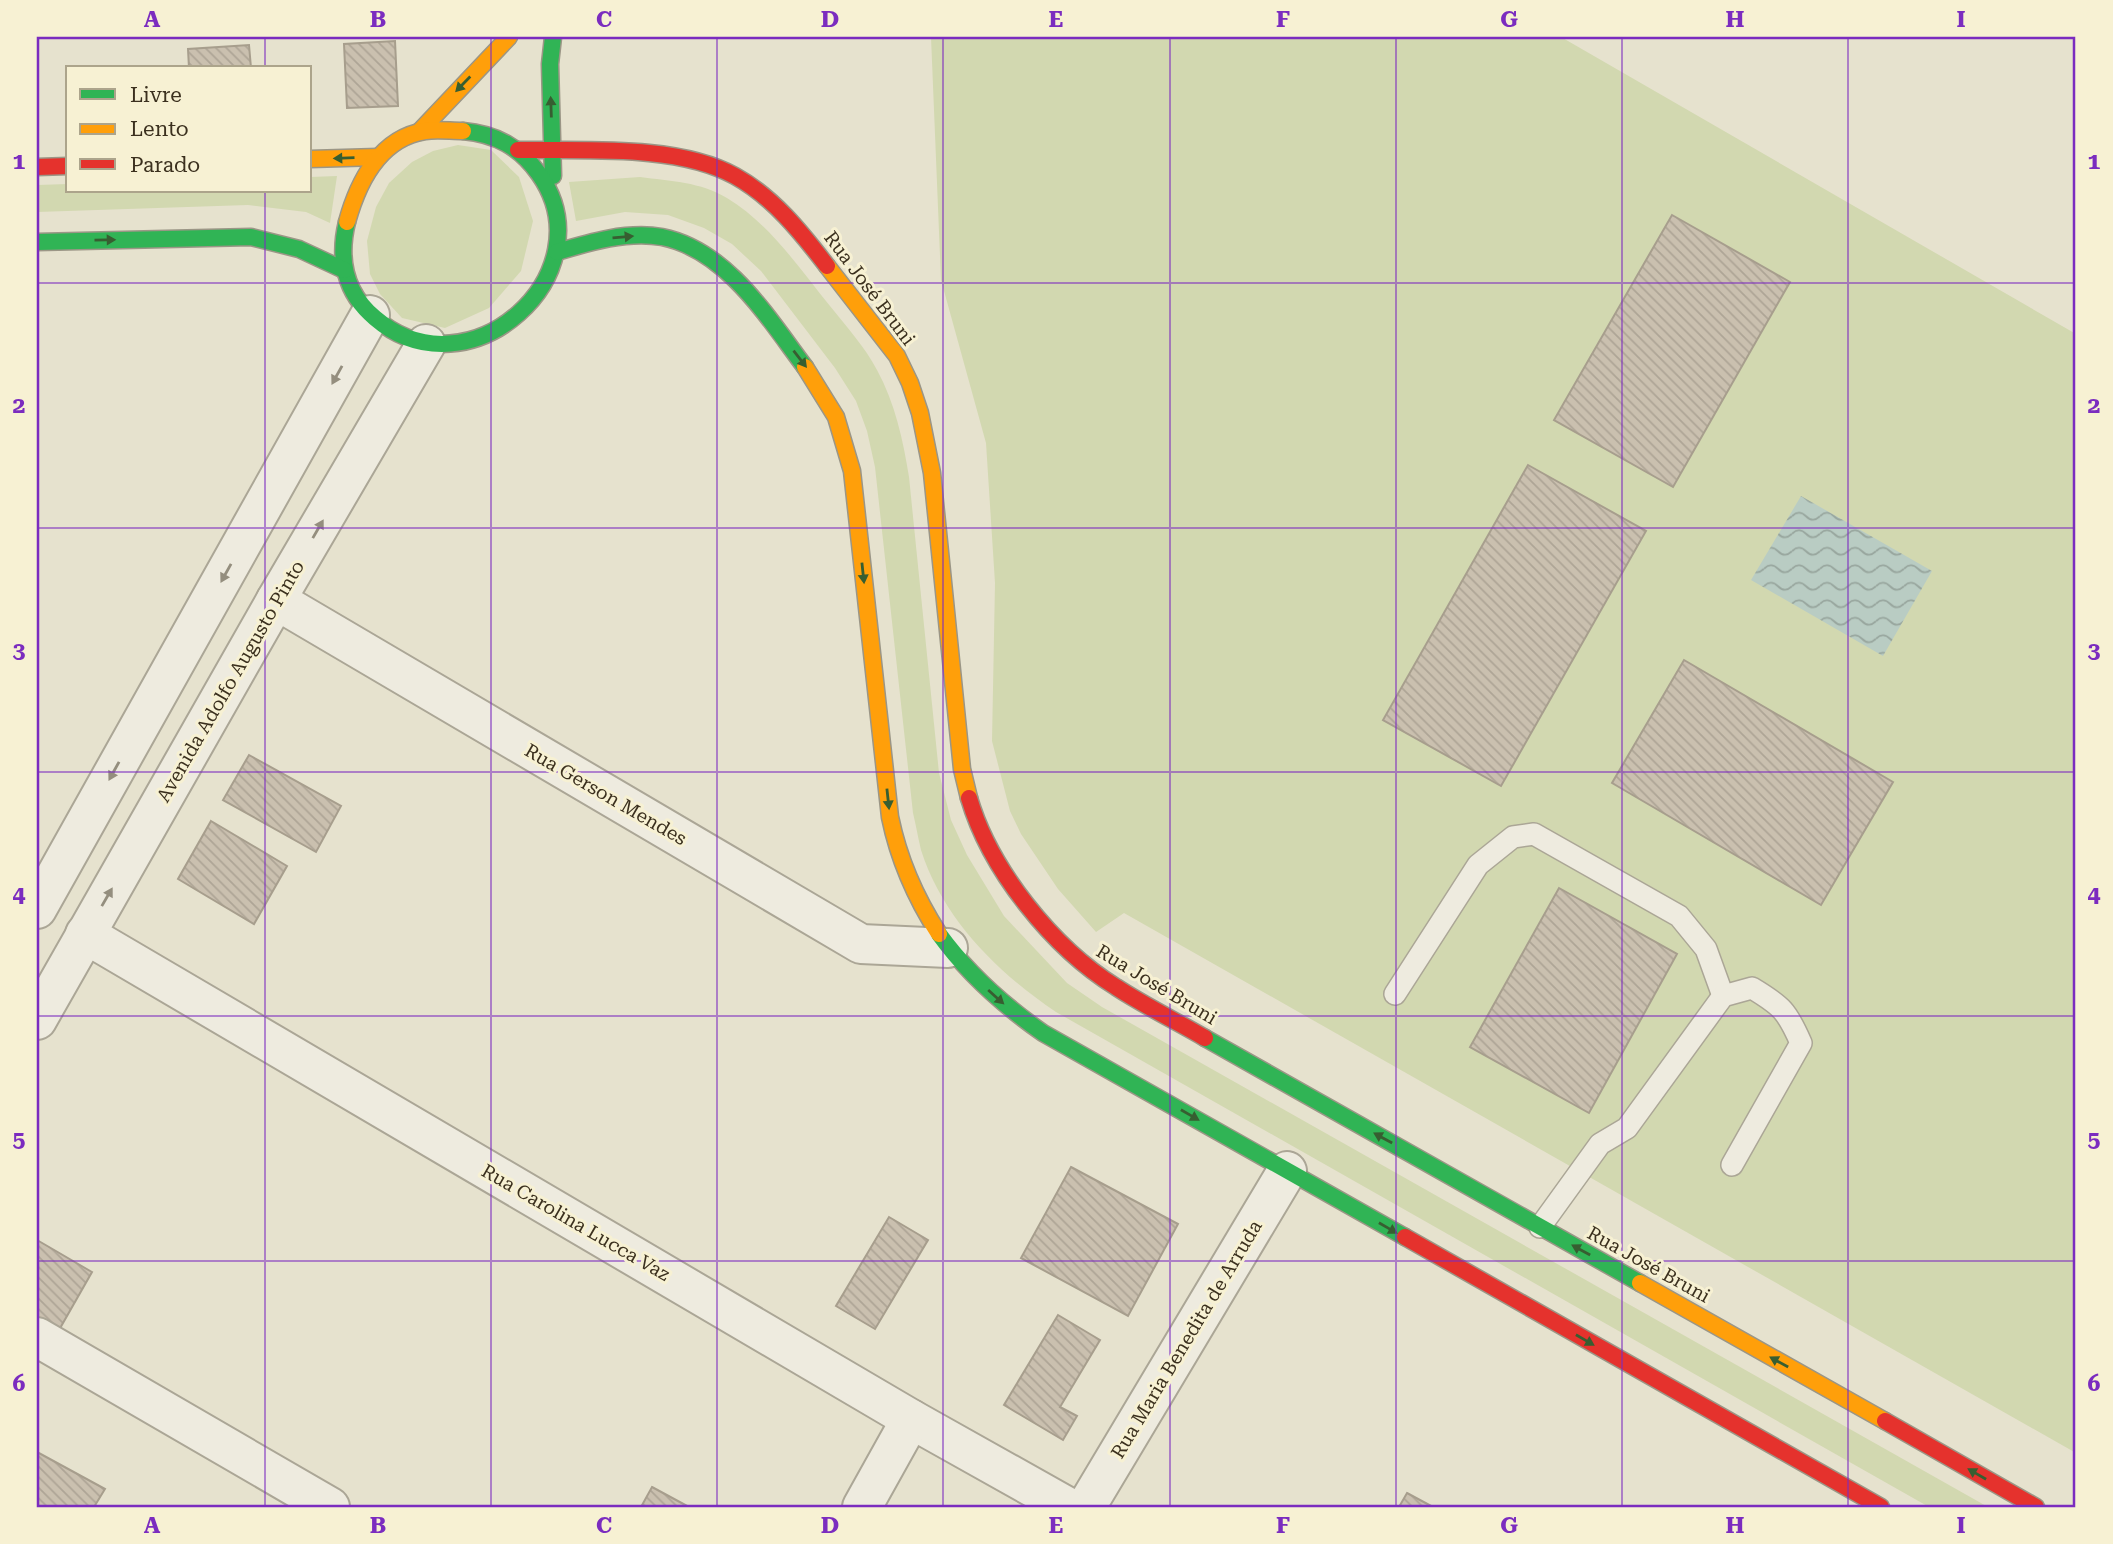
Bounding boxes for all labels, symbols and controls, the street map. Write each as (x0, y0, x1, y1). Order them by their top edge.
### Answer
text: A (144, 6, 161, 33)
text: B (370, 6, 386, 33)
text: C (596, 6, 612, 33)
text: D (821, 6, 839, 33)
text: E (1049, 6, 1063, 33)
text: F (1276, 6, 1290, 33)
text: G (1500, 6, 1518, 33)
text: H (1726, 6, 1745, 33)
text: I (1956, 6, 1966, 33)
legend (66, 66, 312, 192)
one-way arrow (456, 75, 472, 92)
text: Livre (130, 83, 182, 107)
one-way arrow (545, 95, 557, 117)
text: Lento (130, 117, 189, 141)
text: 1 (13, 148, 26, 175)
text: 1 (2088, 148, 2101, 175)
text: Parado (130, 153, 200, 177)
one-way arrow (332, 153, 354, 164)
street label: Rua José Bruni (819, 227, 920, 350)
one-way arrow (612, 231, 634, 242)
one-way arrow (94, 234, 116, 246)
one-way arrow (792, 350, 807, 368)
one-way arrow (331, 365, 343, 384)
text: 2 (13, 392, 25, 419)
text: 2 (2088, 392, 2100, 419)
one-way arrow (311, 520, 324, 539)
street label: Avenida Adolfo Augusto Pinto (152, 556, 309, 806)
one-way arrow (858, 562, 869, 584)
one-way arrow (220, 563, 232, 583)
text: 3 (13, 637, 26, 664)
text: 3 (2088, 637, 2101, 664)
street label: Rua Gerson Mendes (521, 739, 691, 850)
one-way arrow (108, 762, 120, 781)
one-way arrow (882, 788, 893, 810)
text: 4 (13, 881, 26, 908)
text: 4 (2088, 881, 2101, 908)
one-way arrow (101, 887, 113, 906)
street label: Rua José Bruni (1092, 939, 1221, 1030)
one-way arrow (987, 989, 1004, 1005)
one-way arrow (1180, 1109, 1199, 1121)
text: 5 (13, 1126, 26, 1153)
text: 5 (2088, 1126, 2101, 1153)
one-way arrow (1373, 1132, 1392, 1144)
street label: Rua Carolina Lucca Vaz (478, 1159, 674, 1286)
street label: Rua Maria Benedita de Arruda (1106, 1215, 1267, 1463)
one-way arrow (1378, 1221, 1397, 1234)
street label: Rua José Bruni (1583, 1221, 1714, 1308)
one-way arrow (1571, 1244, 1590, 1256)
one-way arrow (1576, 1334, 1595, 1346)
one-way arrow (1769, 1356, 1788, 1368)
text: 6 (13, 1370, 26, 1397)
text: 6 (2088, 1370, 2101, 1397)
one-way arrow (1967, 1468, 1987, 1480)
text: A (144, 1512, 161, 1539)
text: B (370, 1512, 386, 1539)
text: C (596, 1512, 612, 1539)
text: D (821, 1512, 839, 1539)
text: E (1049, 1512, 1063, 1539)
text: F (1276, 1512, 1290, 1539)
text: G (1500, 1512, 1518, 1539)
text: H (1726, 1512, 1745, 1539)
text: I (1956, 1512, 1966, 1539)

